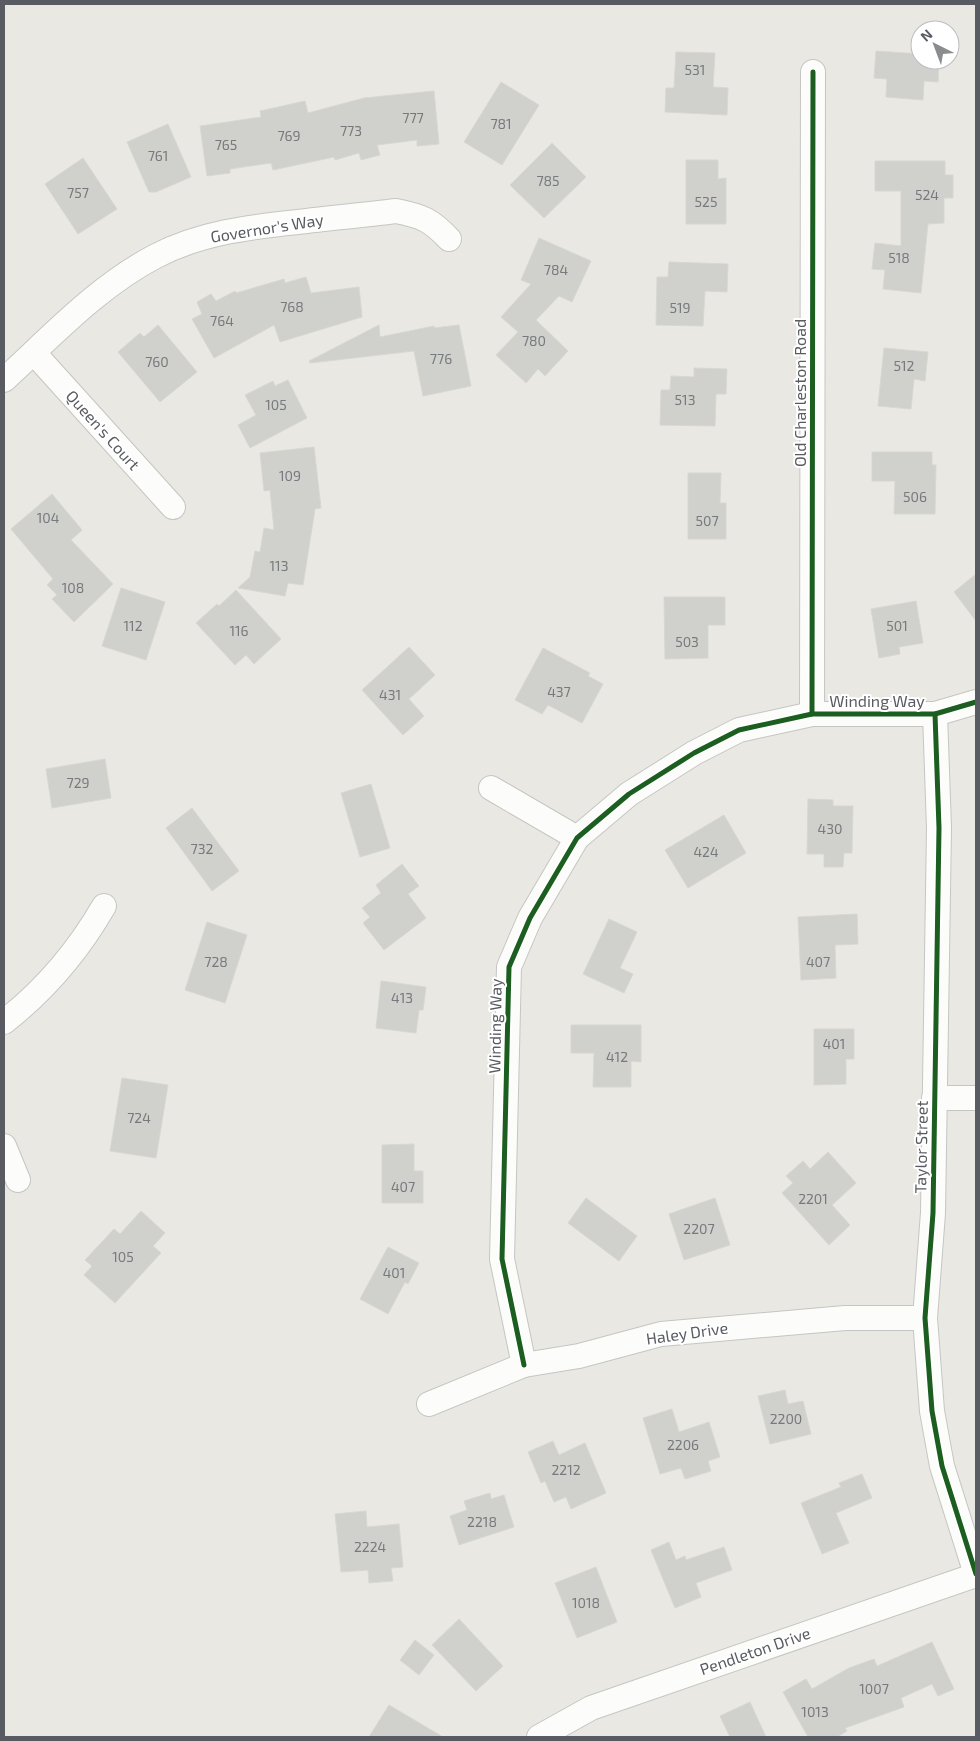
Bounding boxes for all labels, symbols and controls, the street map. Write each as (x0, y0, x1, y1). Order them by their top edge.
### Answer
north arrow (910, 20, 960, 70)
text: N (917, 25, 935, 45)
house number: 531 (685, 61, 705, 78)
house number: 777 (402, 109, 424, 126)
house number: 781 (490, 115, 512, 132)
house number: 773 (340, 122, 362, 139)
house number: 769 (277, 127, 301, 144)
house number: 765 (215, 136, 237, 153)
house number: 761 (148, 147, 168, 164)
house number: 785 (536, 172, 560, 189)
house number: 757 (67, 184, 89, 201)
house number: 524 (915, 186, 939, 203)
house number: 525 (695, 193, 717, 210)
street label: Governor's Way (209, 209, 325, 246)
house number: 518 (888, 249, 910, 266)
house number: 784 (544, 261, 568, 278)
house number: 768 (280, 298, 304, 315)
house number: 519 (669, 299, 691, 316)
house number: 764 (210, 312, 234, 329)
street label: Old Charleston Road (790, 319, 809, 467)
house number: 780 (522, 332, 546, 349)
house number: 776 (430, 350, 452, 367)
house number: 760 (145, 353, 169, 370)
house number: 512 (894, 357, 915, 374)
street label: Queen's Court (62, 386, 144, 474)
house number: 513 (675, 391, 695, 408)
house number: 105 (265, 396, 287, 413)
house number: 109 (279, 467, 301, 484)
house number: 506 (903, 488, 927, 505)
house number: 104 (37, 509, 59, 526)
house number: 507 (695, 512, 719, 529)
house number: 113 (270, 557, 288, 574)
house number: 108 (62, 579, 84, 596)
house number: 112 (123, 617, 143, 634)
house number: 501 (886, 617, 908, 634)
house number: 116 (229, 622, 249, 639)
house number: 503 (675, 633, 699, 650)
house number: 437 (547, 683, 571, 700)
house number: 431 (379, 686, 401, 703)
street label: Winding Way (829, 691, 925, 710)
house number: 729 (66, 774, 90, 791)
house number: 430 (818, 820, 842, 837)
house number: 732 (191, 840, 214, 857)
house number: 424 (693, 843, 719, 860)
house number: 728 (204, 953, 228, 970)
house number: 407 (806, 953, 830, 970)
street label: Winding Way (484, 978, 505, 1074)
house number: 413 (391, 989, 413, 1006)
house number: 401 (823, 1035, 845, 1052)
house number: 412 (606, 1048, 628, 1065)
street label: Taylor Street (910, 1100, 931, 1194)
house number: 724 (127, 1109, 151, 1126)
house number: 407 (391, 1178, 415, 1195)
house number: 2201 (798, 1190, 828, 1207)
house number: 2207 (683, 1220, 715, 1237)
house number: 105 (112, 1248, 134, 1265)
house number: 401 (383, 1264, 405, 1281)
street label: Haley Drive (645, 1317, 729, 1348)
house number: 2200 (770, 1410, 802, 1427)
house number: 2206 (667, 1436, 699, 1453)
house number: 2212 (551, 1461, 581, 1478)
house number: 2218 (467, 1513, 497, 1530)
house number: 2224 (354, 1538, 386, 1555)
house number: 1018 (572, 1594, 600, 1611)
street label: Pendleton Drive (697, 1623, 813, 1678)
house number: 1007 (859, 1680, 889, 1697)
house number: 1013 (801, 1703, 829, 1720)

